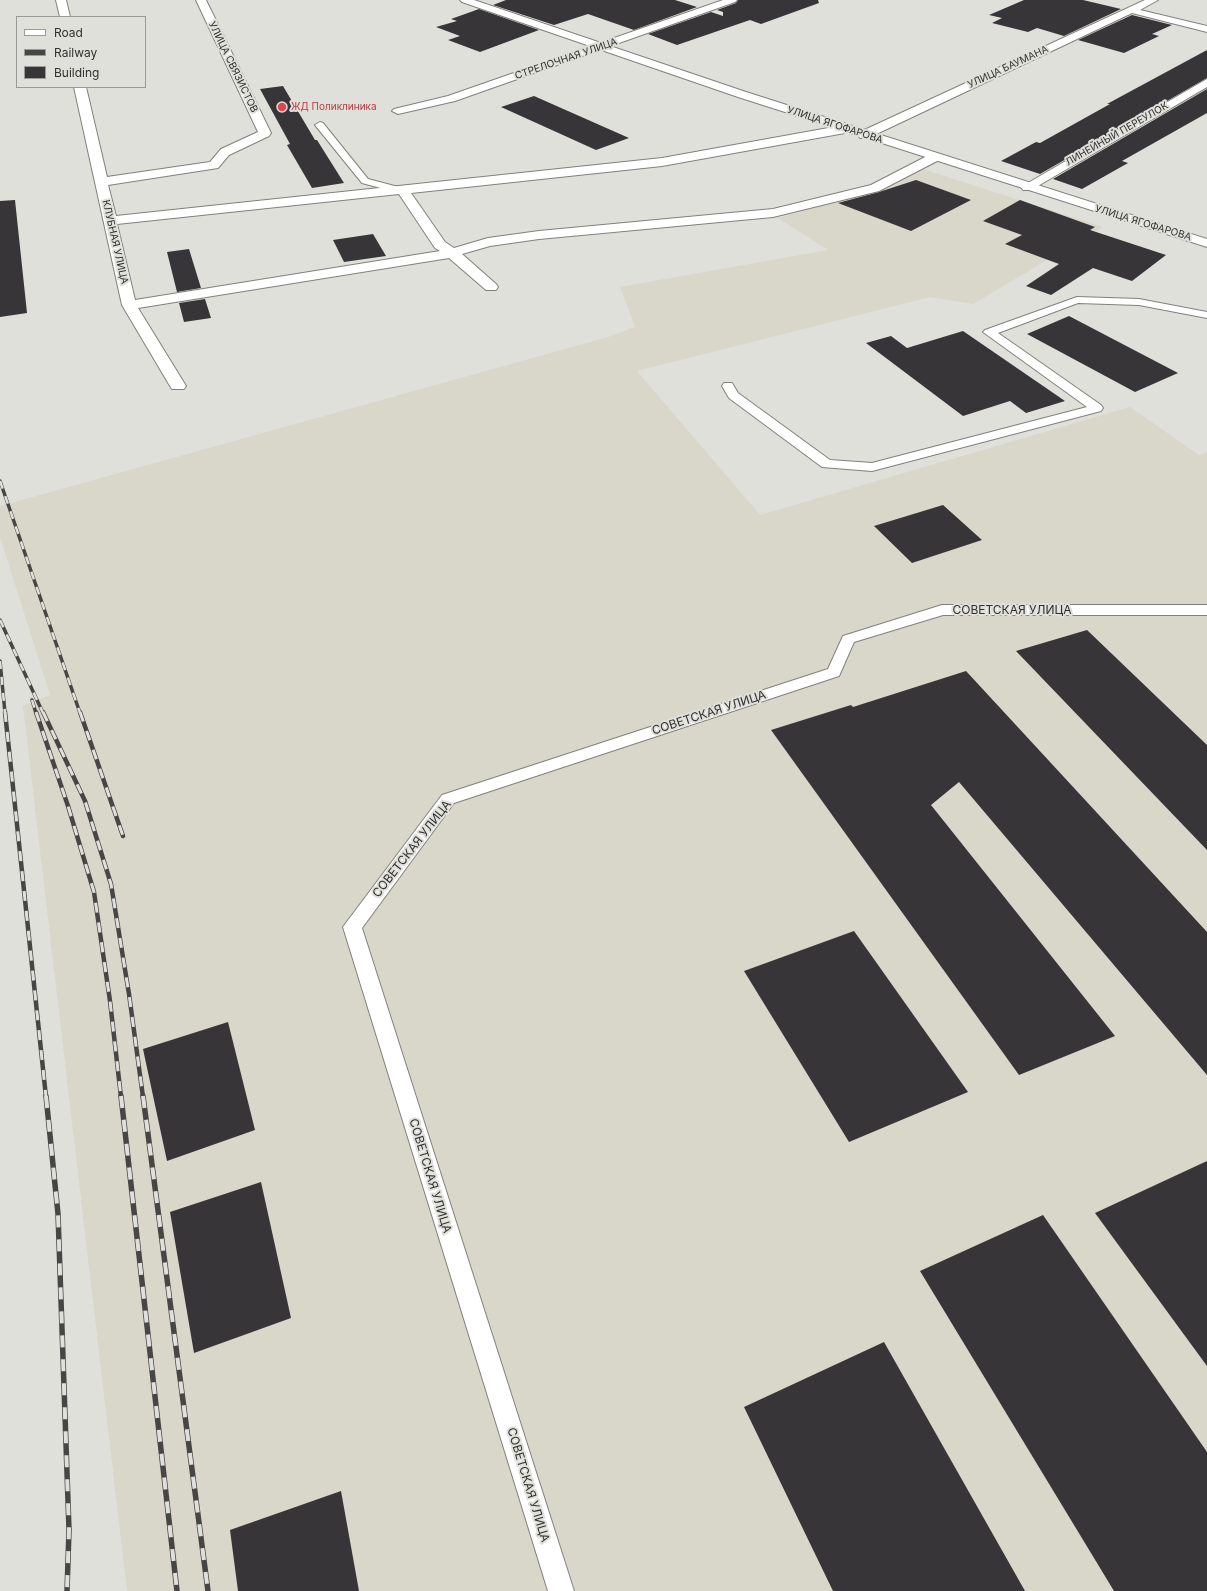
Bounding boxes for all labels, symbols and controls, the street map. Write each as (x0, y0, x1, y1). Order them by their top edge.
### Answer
legend (16, 16, 146, 88)
street label: УЛИЦА СВЯЗИСТОВ (206, 19, 260, 115)
text: Road (54, 25, 83, 40)
street label: СТРЕЛОЧНАЯ УЛИЦА (513, 36, 619, 82)
street label: УЛИЦА БАУМАНА (966, 43, 1050, 91)
text: Railway (54, 45, 97, 60)
text: Building (54, 65, 99, 80)
street label: ЛИНЕЙНЫЙ ПЕРЕУЛОК (1064, 100, 1170, 168)
marker: ЖД Поликлиника (276, 101, 288, 113)
place label: ЖД Поликлиника (291, 101, 377, 113)
street label: УЛИЦА ЯГОФАРОВА (786, 104, 884, 146)
street label: КЛУБНАЯ УЛИЦА (99, 199, 131, 285)
street label: УЛИЦА ЯГОФАРОВА (1093, 203, 1193, 243)
street label: СОВЕТСКАЯ УЛИЦА (952, 603, 1072, 617)
street label: СОВЕТСКАЯ УЛИЦА (650, 688, 768, 738)
street label: СОВЕТСКАЯ УЛИЦА (370, 798, 454, 900)
street label: СОВЕТСКАЯ УЛИЦА (406, 1117, 454, 1235)
street label: СОВЕТСКАЯ УЛИЦА (504, 1426, 552, 1544)

